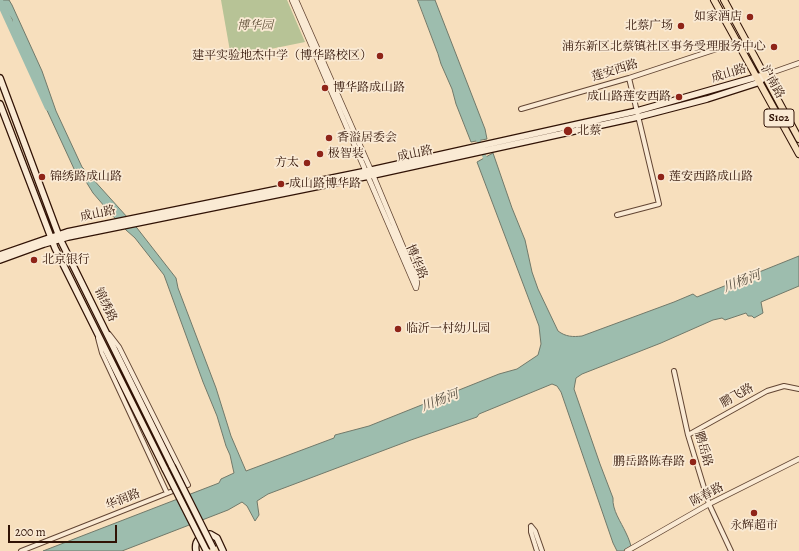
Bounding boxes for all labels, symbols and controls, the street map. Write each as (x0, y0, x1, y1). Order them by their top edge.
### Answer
place label: 如家酒店 (694, 10, 742, 24)
marker: 如家酒店 (745, 12, 755, 22)
park label: 博华园 (237, 19, 273, 33)
place label: 北蔡广场 (625, 19, 673, 33)
marker: 北蔡广场 (676, 21, 686, 31)
place label: 浦东新区北蔡镇社区事务受理服务中心 (562, 40, 766, 54)
marker: 浦东新区北蔡镇社区事务受理服务中心 (769, 42, 779, 52)
place label: 建平实验地杰中学（博华路校区） (192, 49, 372, 63)
marker: 建平实验地杰中学（博华路校区） (375, 51, 385, 61)
street label: 莲安西路 (590, 57, 640, 85)
street label: 成山路 (710, 62, 748, 86)
street label: 沪南路 (757, 63, 787, 101)
place label: 博华路成山路 (333, 81, 405, 95)
marker: 博华路成山路 (320, 83, 330, 93)
place label: 成山路莲安西路 (587, 90, 671, 104)
marker: 成山路莲安西路 (674, 92, 684, 102)
road number: S102 (764, 109, 794, 127)
place label: 北蔡 (577, 124, 601, 138)
marker: 北蔡 (562, 125, 574, 137)
place label: 香溢居委会 (337, 131, 397, 145)
marker: 香溢居委会 (324, 133, 334, 143)
street label: 成山路 (396, 143, 434, 165)
place label: 极智装 (328, 147, 364, 161)
marker: 极智装 (315, 149, 325, 159)
place label: 方太 (275, 156, 299, 170)
marker: 方太 (302, 158, 312, 168)
place label: 锦绣路成山路 (50, 170, 122, 184)
place label: 莲安西路成山路 (669, 170, 753, 184)
marker: 锦绣路成山路 (37, 172, 47, 182)
marker: 莲安西路成山路 (656, 172, 666, 182)
place label: 成山路博华路 (289, 177, 361, 191)
marker: 成山路博华路 (276, 179, 286, 189)
street label: 成山路 (79, 203, 117, 225)
street label: 博华路 (402, 243, 430, 281)
place label: 北京银行 (42, 253, 90, 267)
marker: 北京银行 (29, 255, 39, 265)
water label: 川杨河 (721, 268, 763, 296)
street label: 锦绣路 (91, 286, 119, 324)
place label: 临沂一村幼儿园 (406, 322, 490, 336)
marker: 临沂一村幼儿园 (393, 324, 403, 334)
street label: 鹏飞路 (718, 381, 756, 411)
water label: 川杨河 (419, 387, 461, 415)
street label: 鹏岳路 (691, 430, 715, 468)
place label: 鹏岳路陈春路 (613, 455, 685, 469)
marker: 鹏岳路陈春路 (688, 457, 698, 467)
street label: 陈春路 (688, 480, 726, 510)
street label: 华润路 (104, 487, 142, 513)
marker: 永辉超市 (749, 508, 759, 518)
scale bar (10, 517, 119, 543)
place label: 永辉超市 (730, 519, 778, 533)
text: 200 m (15, 524, 46, 540)

